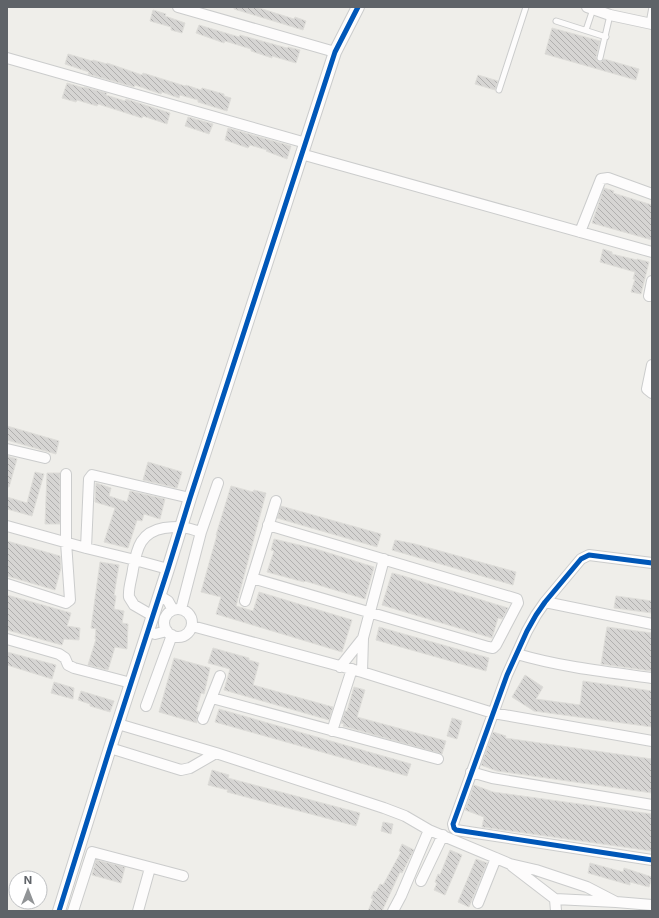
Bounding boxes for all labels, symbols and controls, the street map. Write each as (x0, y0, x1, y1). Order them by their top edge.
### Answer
north arrow (8, 870, 48, 910)
text: N (24, 873, 32, 887)

